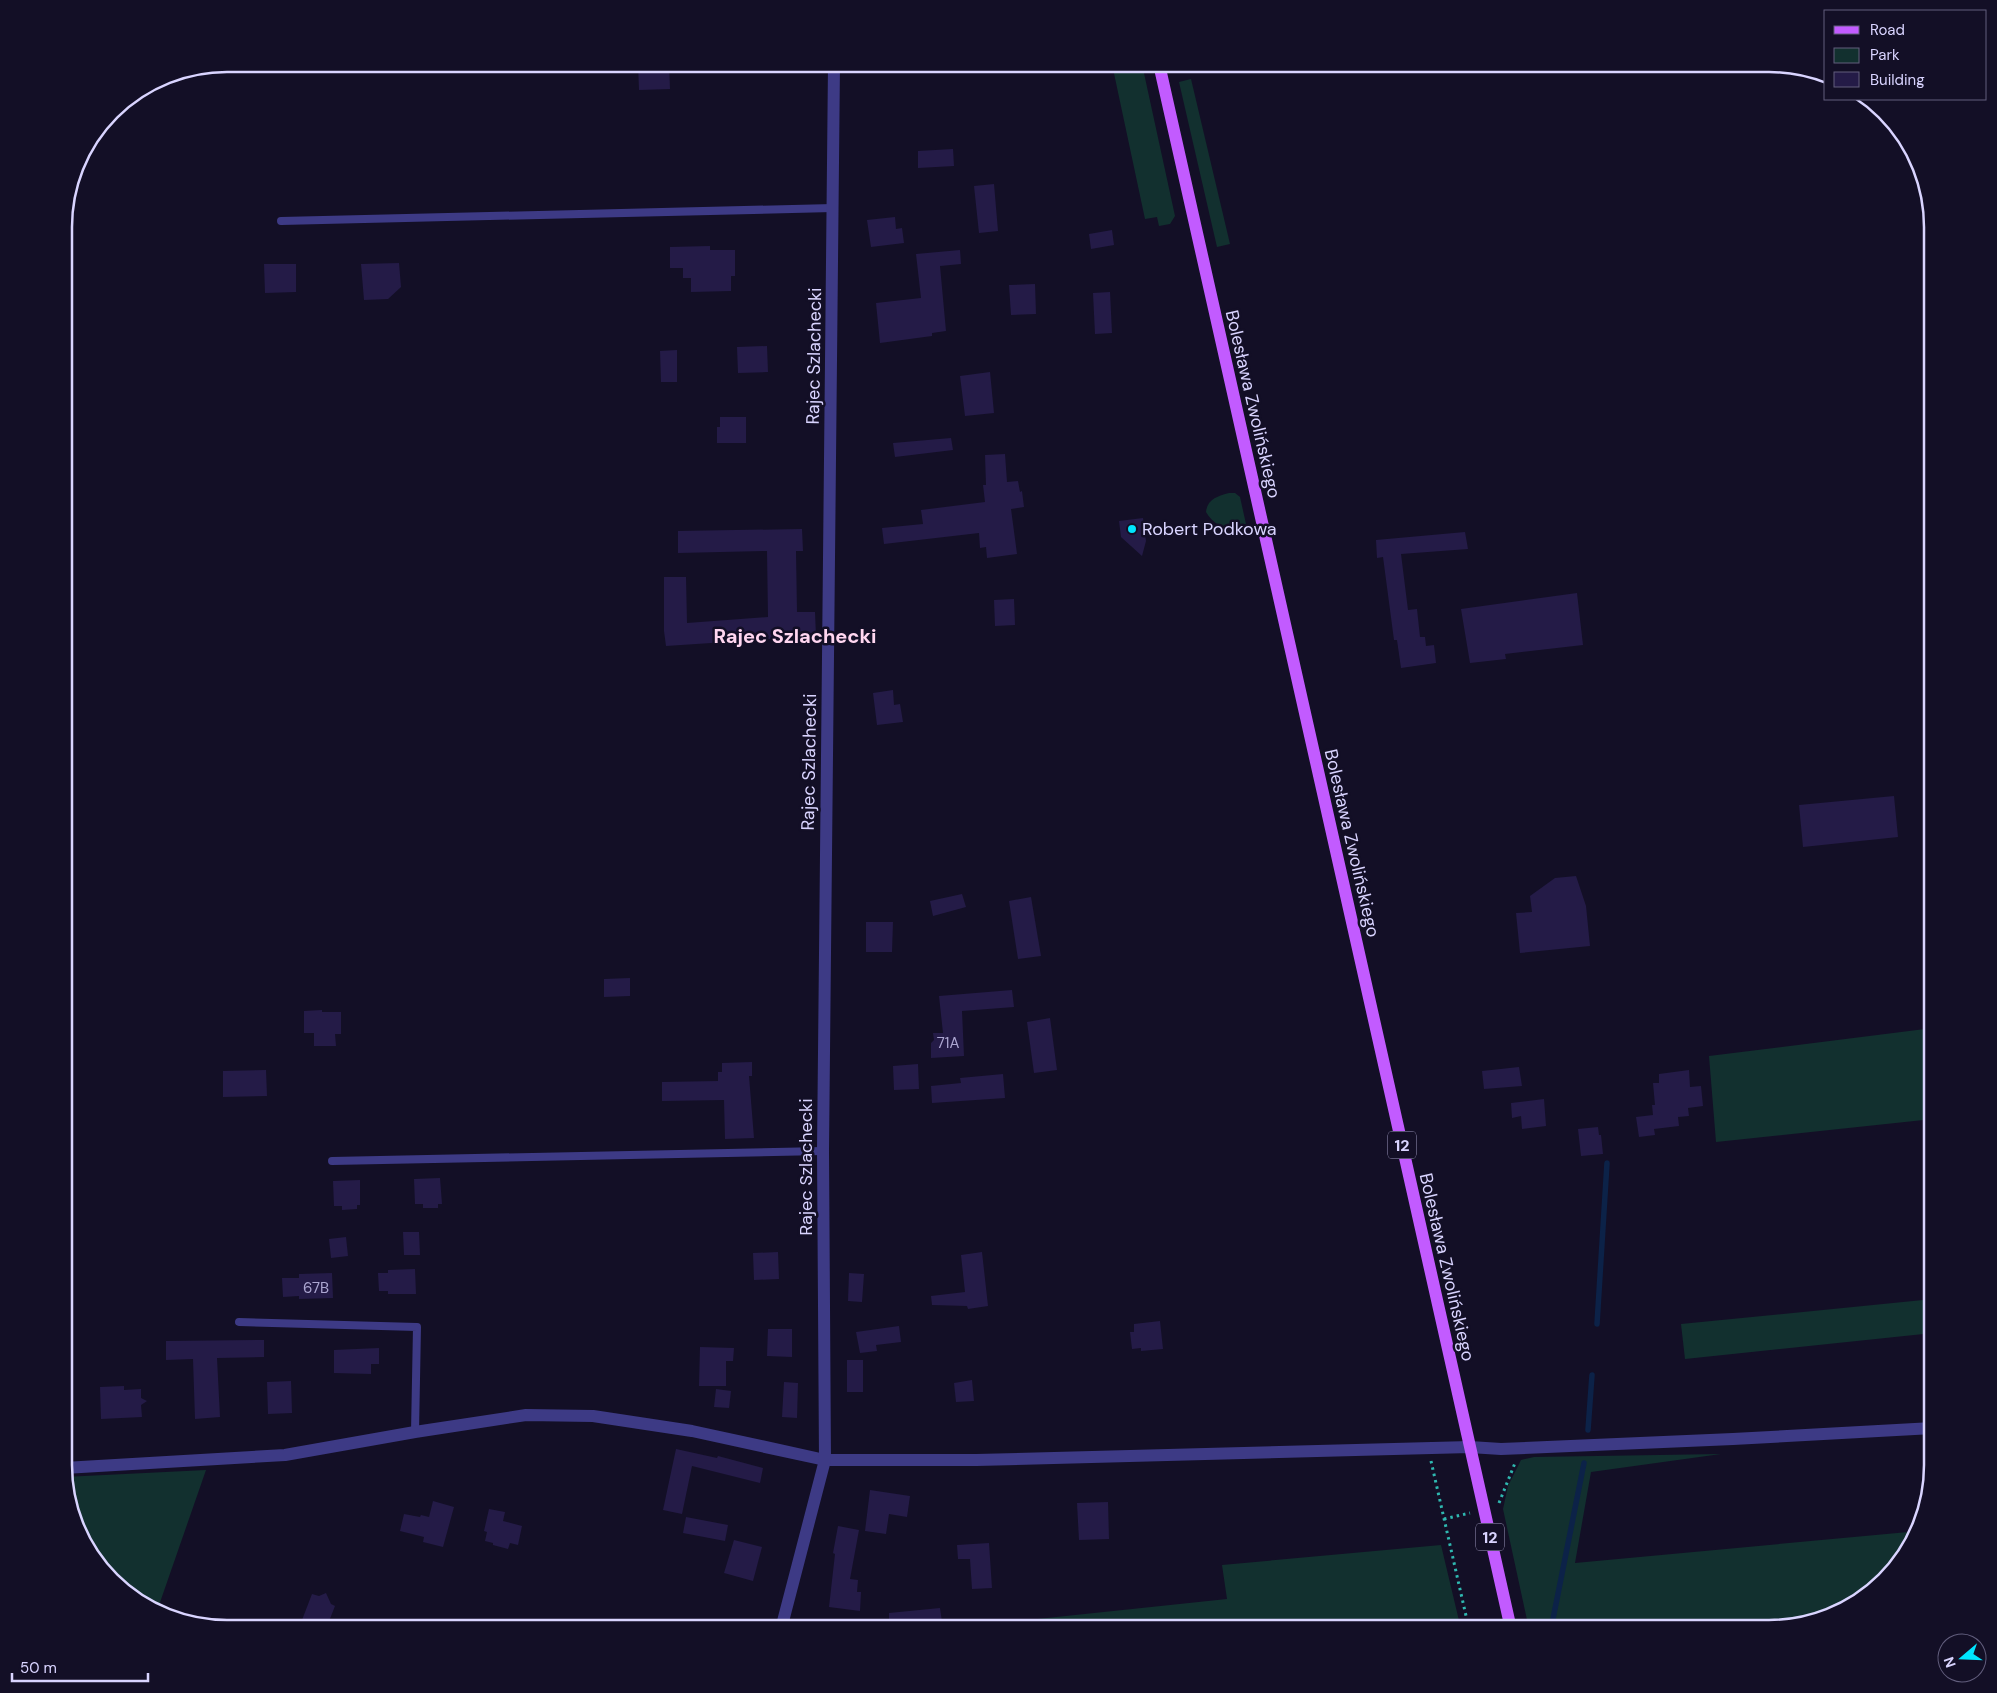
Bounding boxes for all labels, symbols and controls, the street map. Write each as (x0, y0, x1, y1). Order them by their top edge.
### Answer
legend (1824, 10, 1987, 100)
text: Road (1870, 20, 1905, 40)
text: Park (1870, 45, 1900, 65)
text: Building (1870, 70, 1925, 90)
street label: Rajec Szlachecki (801, 287, 827, 425)
street label: Bolesława Zwolińskiego (1220, 308, 1286, 500)
place label: Robert Podkowa (1142, 517, 1277, 541)
marker: Robert Podkowa (1126, 523, 1138, 535)
district label: Rajec Szlachecki (714, 623, 876, 649)
street label: Rajec Szlachecki (796, 693, 822, 831)
street label: Bolesława Zwolińskiego (1319, 747, 1385, 939)
house number: 71A (937, 1033, 959, 1053)
street label: Rajec Szlachecki (794, 1099, 818, 1235)
road number: 12 (1388, 1132, 1416, 1158)
street label: Bolesława Zwolińskiego (1414, 1171, 1480, 1363)
house number: 67B (303, 1278, 329, 1298)
road number: 12 (1476, 1524, 1504, 1550)
north arrow (1937, 1633, 1987, 1683)
scale bar (12, 1650, 149, 1682)
text: N (1940, 1654, 1960, 1670)
text: 50 m (20, 1658, 57, 1678)

